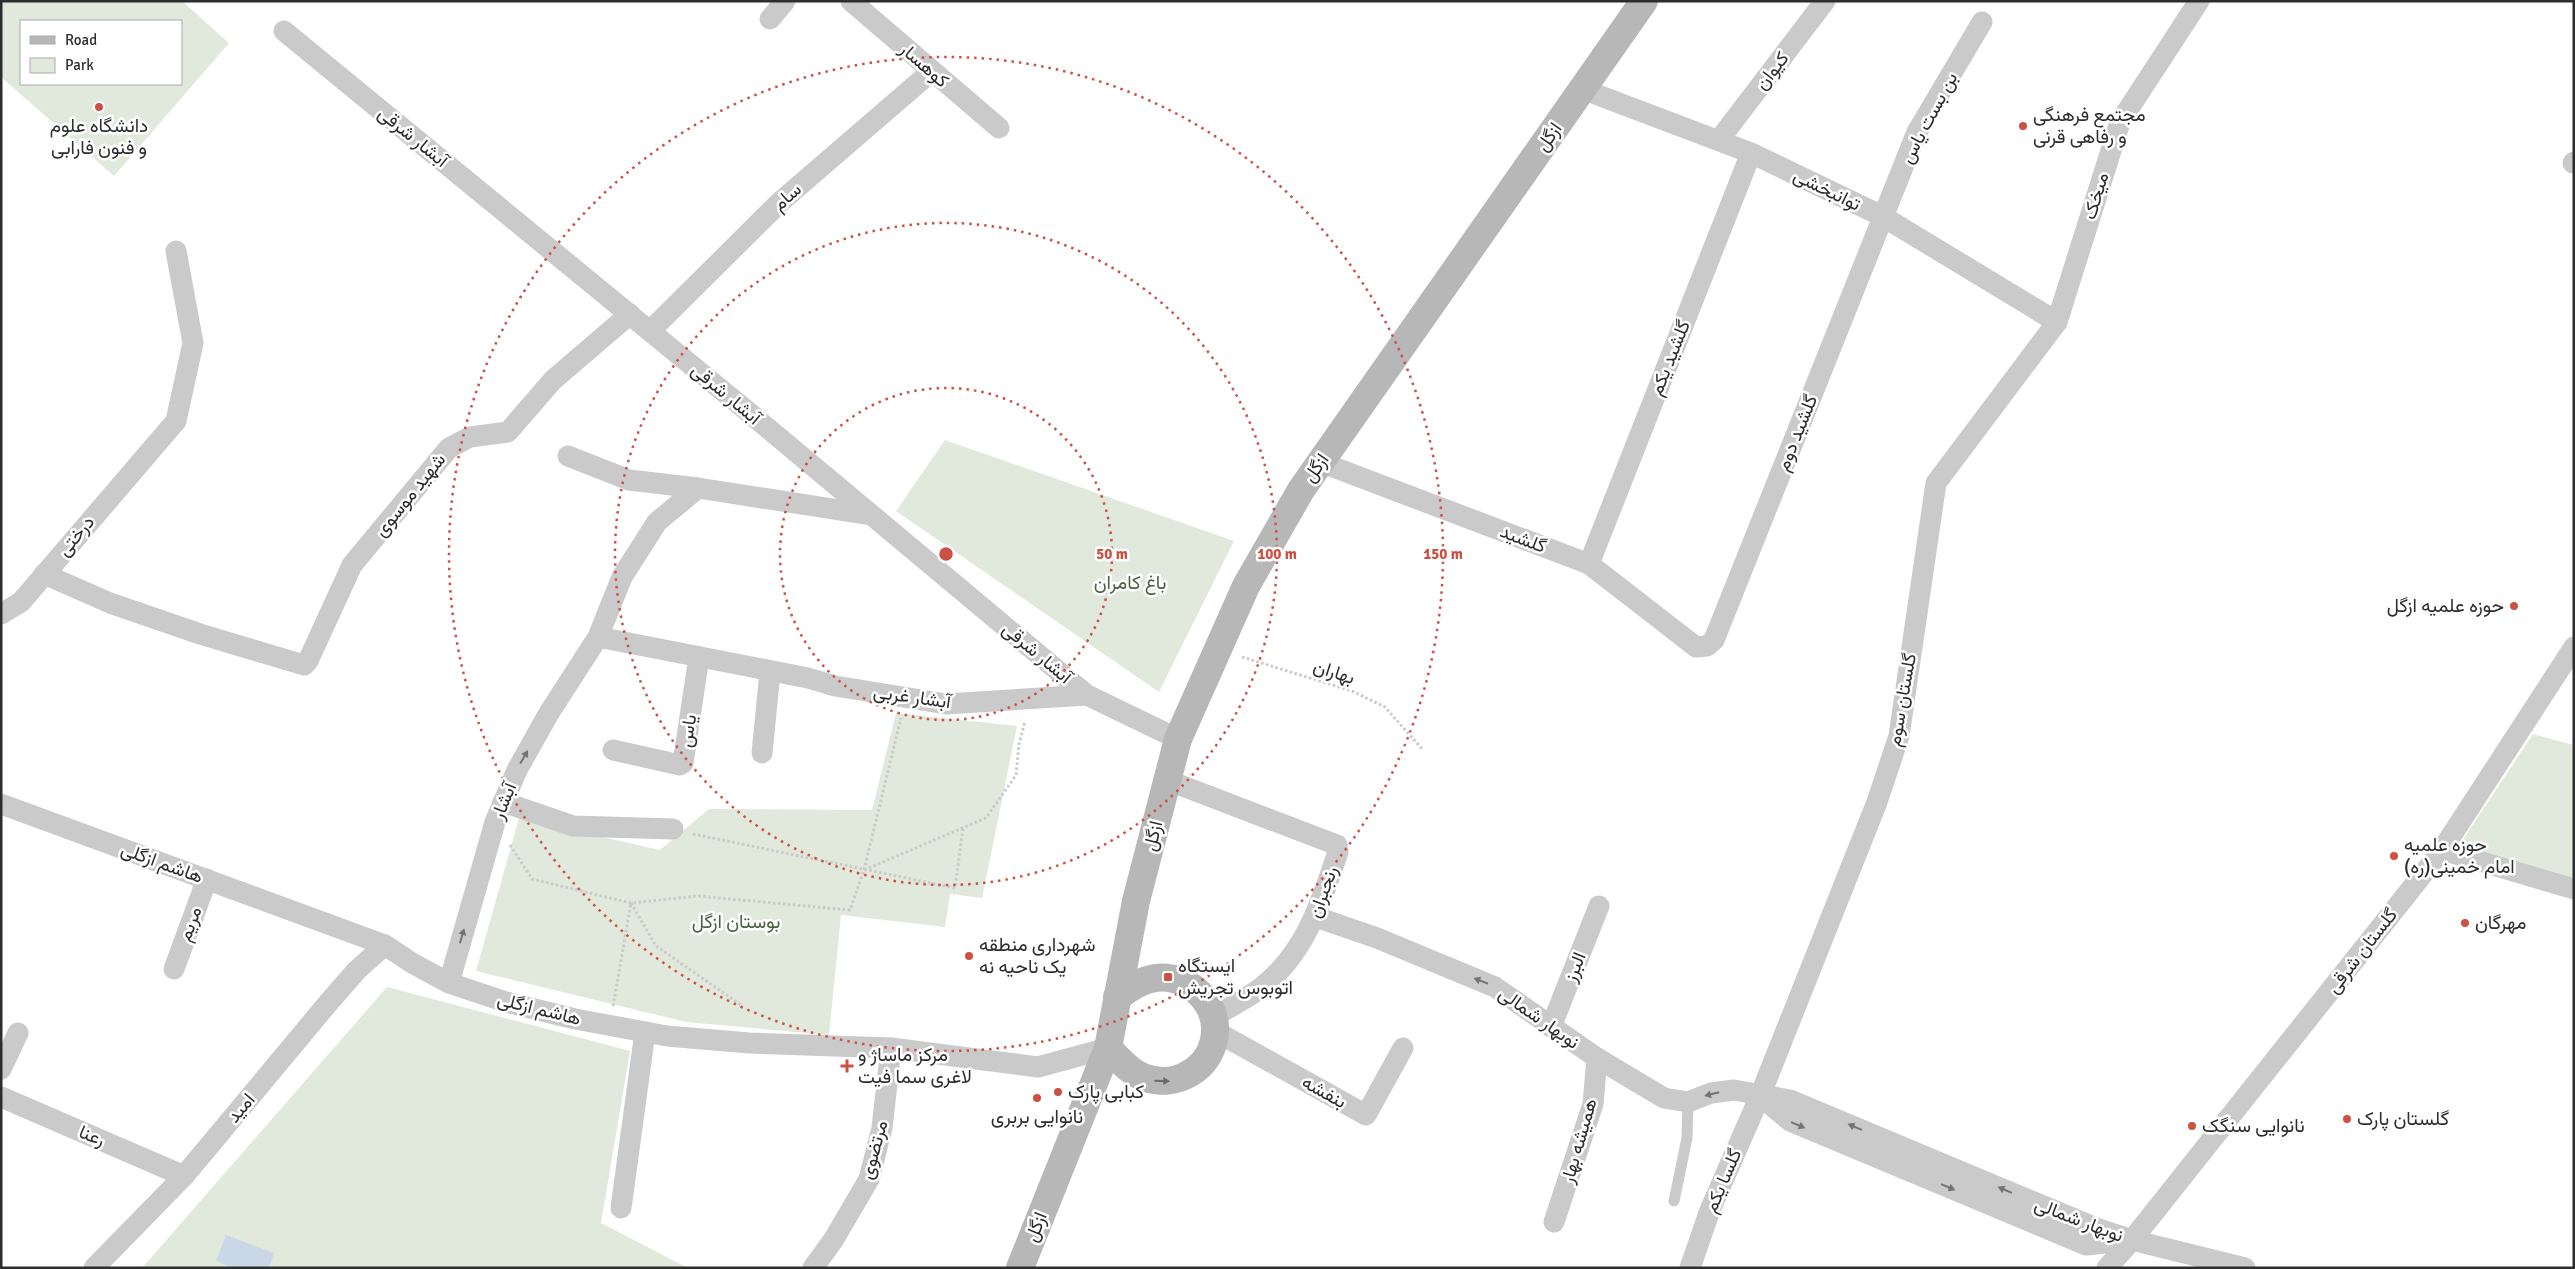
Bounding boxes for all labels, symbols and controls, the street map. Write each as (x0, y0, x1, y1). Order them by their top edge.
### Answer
legend (20, 20, 182, 85)
text: Road (65, 31, 97, 49)
street label: کوهسار (894, 36, 954, 93)
street label: کیوان (1750, 47, 1794, 95)
text: Park (65, 56, 94, 74)
street label: بن بست یاس (1895, 68, 1963, 168)
marker: دانشگاه علوم و فنون فارابی (93, 101, 105, 113)
street label: آبشار شرقی (373, 101, 454, 174)
place label: مجتمع فرهنگی و رفاهی قرنی (2033, 103, 2146, 149)
place label: دانشگاه علوم و فنون فارابی (50, 114, 148, 160)
street label: ازگل (1530, 118, 1568, 156)
marker: مجتمع فرهنگی و رفاهی قرنی (2017, 120, 2029, 132)
street label: توانبخشی (1789, 163, 1865, 217)
street label: میخک (2078, 170, 2114, 222)
street label: سام (767, 178, 807, 216)
street label: گلشيد يكم (1644, 317, 1696, 399)
street label: آبشار شرقی (686, 358, 767, 431)
street label: گلشيد دوم (1771, 391, 1823, 475)
street label: شهید موسوی (369, 448, 451, 542)
street label: ازگل (1297, 449, 1335, 487)
street label: درختی (52, 511, 100, 561)
street label: گلشید (1497, 519, 1549, 559)
centre of rings (937, 545, 955, 563)
text: 50 m (1096, 545, 1128, 563)
text: 100 m (1257, 545, 1297, 563)
text: 150 m (1423, 545, 1463, 563)
park label: باغ کامران (1094, 571, 1166, 595)
place label: حوزه علمیه ازگل (2387, 594, 2504, 618)
marker: حوزه علمیه ازگل (2508, 600, 2520, 612)
street label: آبشار شرقی (997, 617, 1078, 690)
street label: گلستان سوم (1882, 651, 1922, 749)
street label: بهاران (1310, 654, 1358, 690)
street label: آبشار غربی (872, 680, 954, 715)
street label: یاس (674, 713, 702, 749)
one-way arrow (519, 751, 528, 764)
street label: آبشار (485, 778, 523, 824)
street label: ازگل (1138, 818, 1168, 854)
place label: حوزه علمیه امام خمینی(ره) (2404, 833, 2515, 879)
street label: هاشم ازگلی (118, 837, 206, 889)
marker: حوزه علمیه امام خمینی(ره) (2388, 850, 2400, 862)
street label: رنجبران (1303, 863, 1343, 921)
street label: مریم (173, 903, 207, 945)
street label: گلستان شرقی (2321, 903, 2403, 999)
park label: بوستان ازگل (692, 910, 780, 934)
place label: مهرگان (2475, 911, 2526, 935)
marker: مهرگان (2459, 917, 2471, 929)
one-way arrow (459, 928, 467, 943)
place label: شهرداری منطقه یک ناحیه نه (979, 933, 1096, 979)
street label: البرز (1558, 949, 1592, 986)
marker: شهرداری منطقه یک ناحیه نه (963, 950, 975, 962)
place label: ایستگاه اتوبوس تجریش (1178, 954, 1293, 1000)
marker: ایستگاه اتوبوس تجریش (1162, 971, 1174, 983)
one-way arrow (1474, 977, 1488, 985)
street label: نوبهار شمالی (1494, 981, 1584, 1055)
street label: هاشم ازگلی (495, 987, 583, 1031)
place label: مرکز ماساژ و لاغری سما فیت (858, 1043, 972, 1089)
marker: مرکز ماساژ و لاغری سما فیت (840, 1059, 854, 1073)
street label: بنفشه (1297, 1070, 1351, 1114)
one-way arrow (1155, 1077, 1171, 1085)
place label: کبابی پارک (1068, 1080, 1144, 1105)
marker: کبابی پارک (1052, 1086, 1064, 1098)
street label: امید (222, 1088, 260, 1128)
one-way arrow (1704, 1090, 1719, 1098)
marker: نانوایی بربری (1031, 1092, 1043, 1104)
street label: همیشه بهار (1555, 1096, 1603, 1187)
place label: نانوایی بربری (991, 1105, 1083, 1129)
place label: گلستان پارک (2357, 1107, 2449, 1132)
marker: گلستان پارک (2341, 1113, 2353, 1125)
place label: نانوایی سنگک (2202, 1114, 2305, 1138)
street label: مرتضوی (855, 1118, 893, 1182)
street label: رعنا (75, 1120, 109, 1152)
marker: نانوایی سنگک (2186, 1120, 2198, 1132)
one-way arrow (1791, 1121, 1805, 1129)
one-way arrow (1848, 1123, 1862, 1131)
street label: گلسا يكم (1699, 1145, 1747, 1217)
one-way arrow (1941, 1183, 1956, 1191)
one-way arrow (1997, 1186, 2012, 1194)
street label: نوبهار شمالی (2031, 1192, 2127, 1248)
street label: ازگل (1019, 1208, 1053, 1246)

